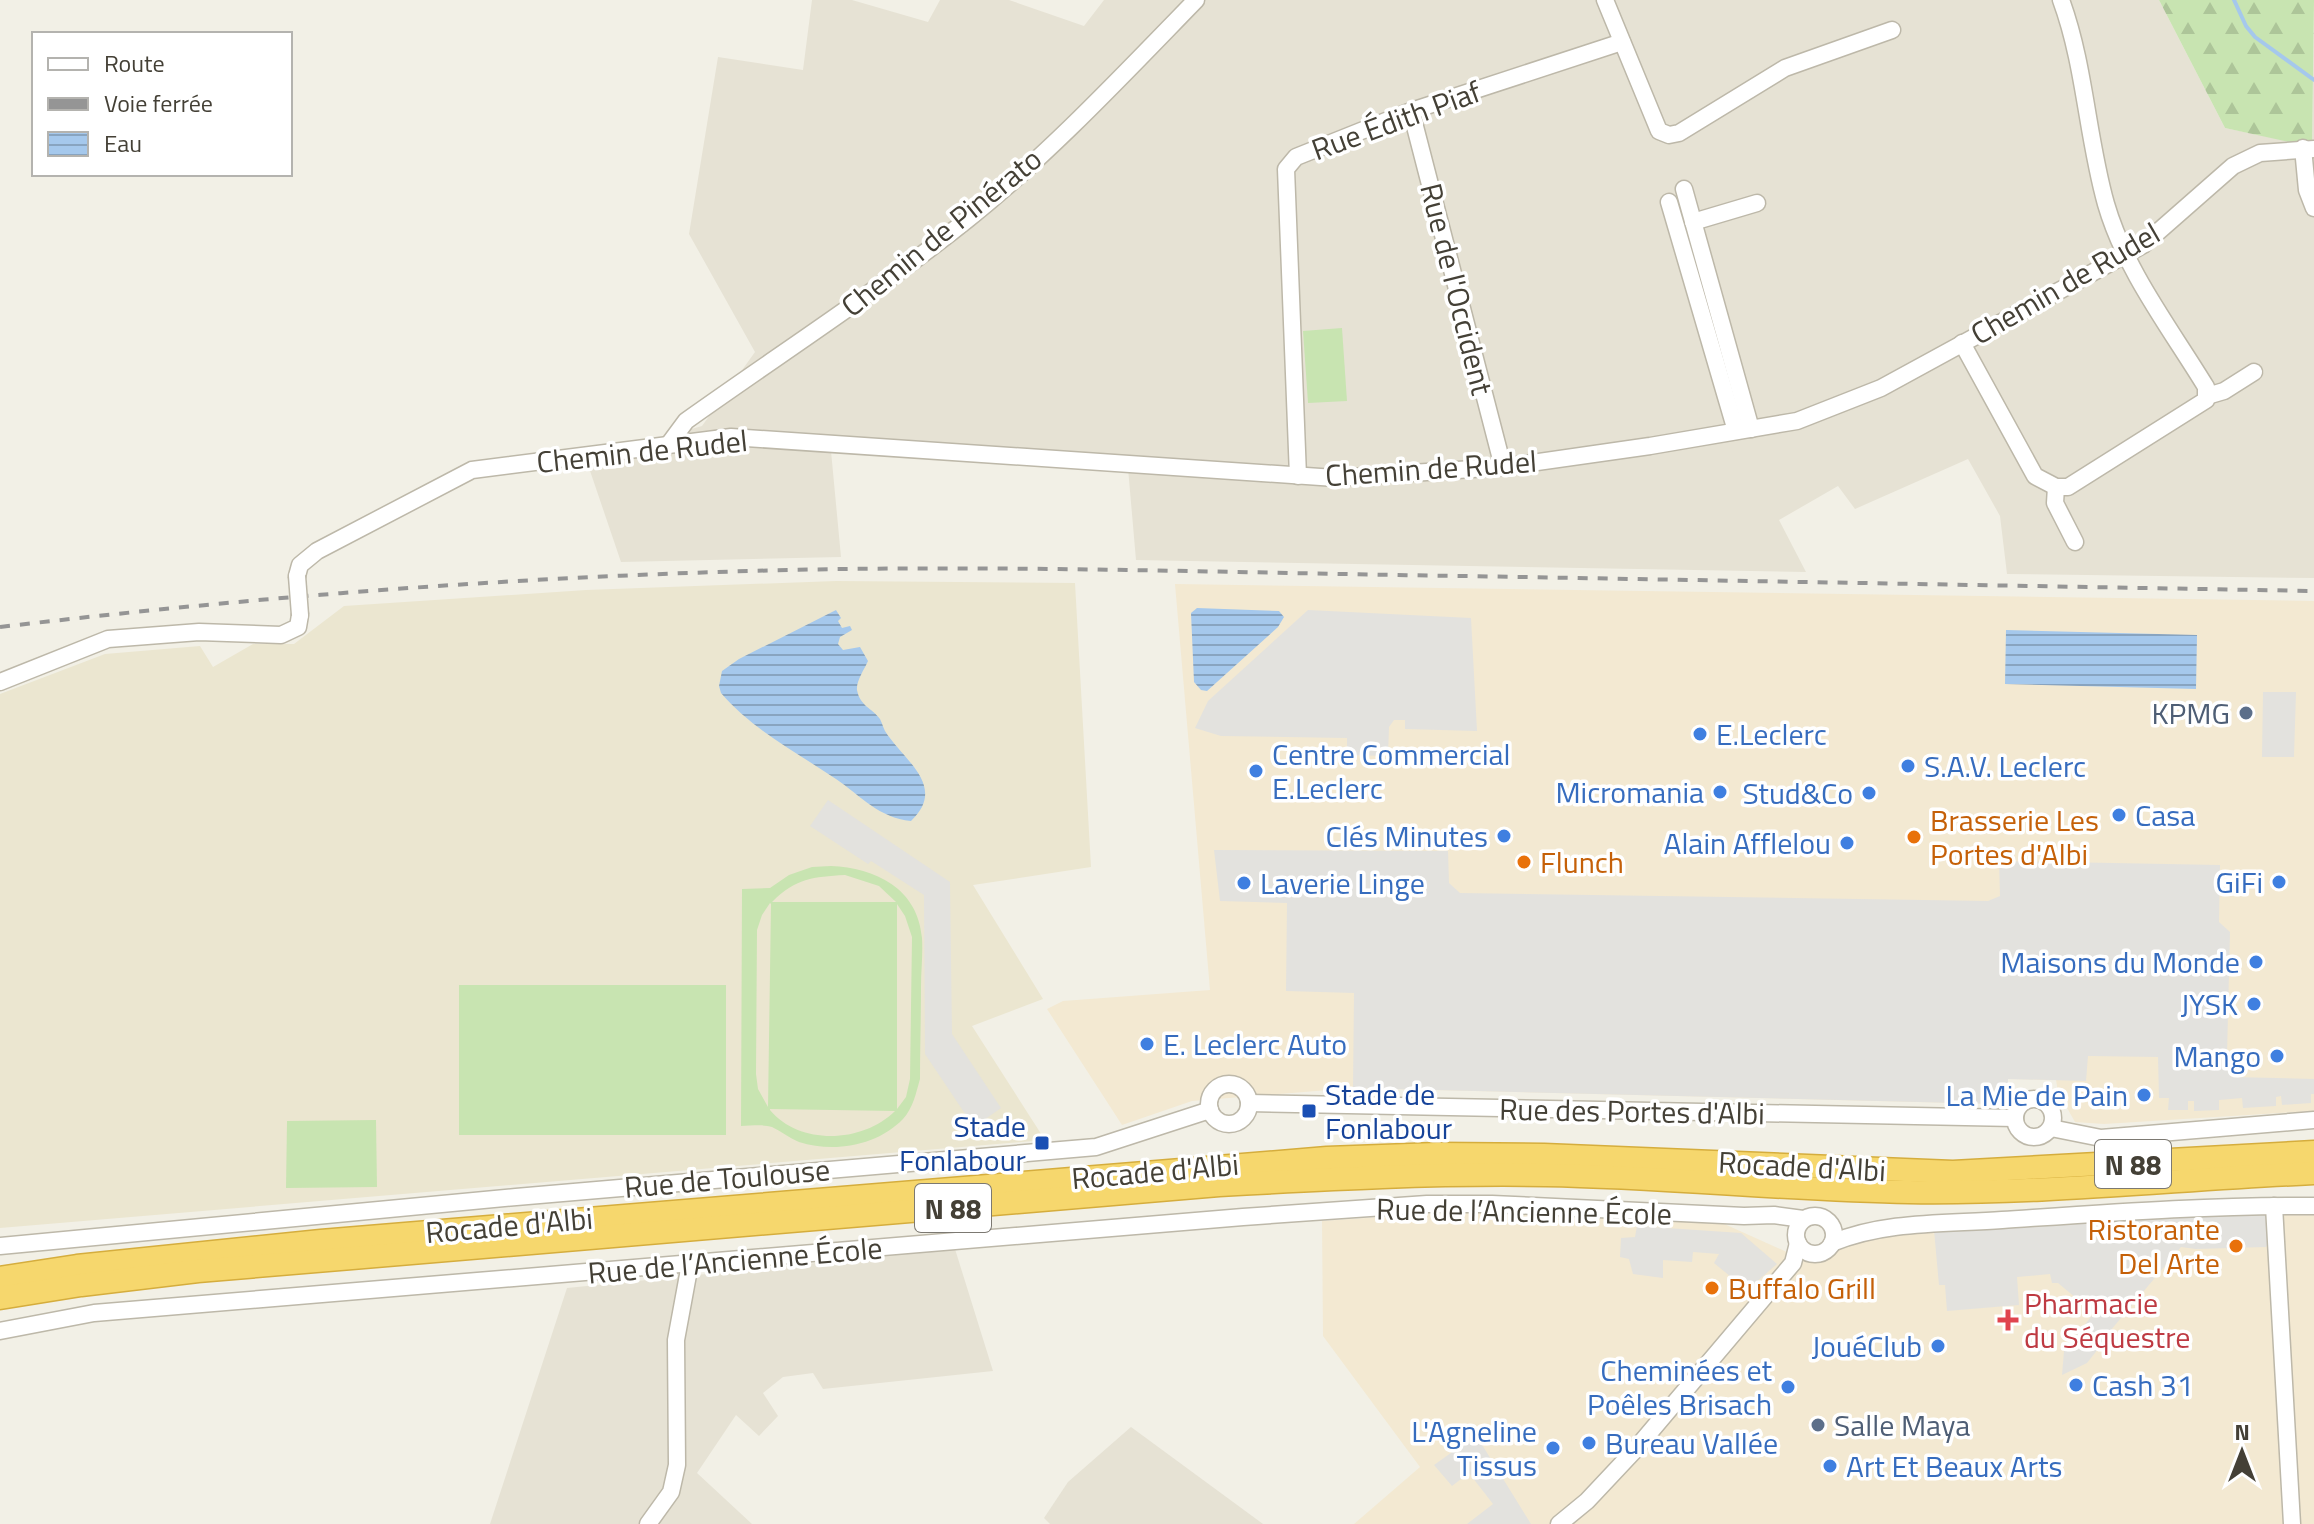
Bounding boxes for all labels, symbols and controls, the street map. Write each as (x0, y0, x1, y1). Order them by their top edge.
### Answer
legend (32, 32, 292, 176)
text: Route (104, 45, 165, 81)
street label: Rue Édith Piaf (1305, 68, 1487, 172)
text: Voie ferrée (104, 85, 213, 121)
text: Eau (104, 125, 142, 161)
street label: Chemin de Pinérato (831, 136, 1051, 328)
street label: Rue de l'Occident (1408, 178, 1506, 400)
street label: Chemin de Rudel (1962, 210, 2168, 356)
street label: Chemin de Rudel (534, 417, 750, 485)
street label: Chemin de Rudel (1324, 438, 1538, 498)
place label: KPMG (2151, 690, 2230, 736)
marker: KPMG (2237, 704, 2255, 722)
place label: E.Leclerc (1716, 711, 1827, 757)
marker: E.Leclerc (1691, 725, 1709, 743)
place label: Centre Commercial E.Leclerc (1272, 731, 1510, 811)
place label: S.A.V. Leclerc (1924, 743, 2086, 789)
marker: S.A.V. Leclerc (1899, 757, 1917, 775)
marker: Centre Commercial E.Leclerc (1247, 762, 1265, 780)
place label: Micromania (1555, 769, 1704, 815)
place label: Stud&Co (1742, 770, 1853, 816)
marker: Micromania (1711, 783, 1729, 801)
marker: Stud&Co (1860, 784, 1878, 802)
place label: Casa (2135, 792, 2195, 838)
place label: Brasserie Les Portes d'Albi (1930, 797, 2099, 877)
marker: Casa (2110, 806, 2128, 824)
place label: Clés Minutes (1326, 813, 1488, 859)
place label: Alain Afflelou (1664, 820, 1831, 866)
marker: Clés Minutes (1495, 827, 1513, 845)
marker: Brasserie Les Portes d'Albi (1905, 828, 1923, 846)
marker: Alain Afflelou (1838, 834, 1856, 852)
place label: Flunch (1540, 839, 1624, 885)
marker: Flunch (1515, 853, 1533, 871)
place label: GiFi (2216, 859, 2263, 905)
place label: Laverie Linge (1260, 860, 1425, 906)
marker: GiFi (2270, 873, 2288, 891)
marker: Laverie Linge (1235, 874, 1253, 892)
place label: Maisons du Monde (2000, 939, 2240, 985)
marker: Maisons du Monde (2247, 953, 2265, 971)
place label: JYSK (2180, 981, 2238, 1027)
marker: JYSK (2245, 995, 2263, 1013)
place label: E. Leclerc Auto (1163, 1021, 1347, 1067)
place label: Mango (2173, 1033, 2261, 1079)
marker: E. Leclerc Auto (1138, 1035, 1156, 1053)
marker: Mango (2268, 1047, 2286, 1065)
place label: Stade de Fonlabour (1325, 1071, 1452, 1151)
place label: La Mie de Pain (1946, 1072, 2128, 1118)
street label: Rue des Portes d'Albi (1499, 1086, 1765, 1136)
marker: La Mie de Pain (2135, 1086, 2153, 1104)
marker: Stade de Fonlabour (1300, 1102, 1318, 1120)
place label: Stade Fonlabour (899, 1103, 1026, 1183)
marker: Stade Fonlabour (1033, 1134, 1051, 1152)
street label: Rocade d'Albi (1717, 1139, 1887, 1193)
road number: N 88 (2095, 1140, 2171, 1188)
street label: Rocade d'Albi (1069, 1141, 1241, 1201)
street label: Rue de Toulouse (622, 1146, 832, 1210)
road number: N 88 (915, 1184, 991, 1232)
street label: Rue de l’Ancienne École (1376, 1185, 1672, 1237)
street label: Rocade d'Albi (423, 1195, 595, 1255)
place label: Ristorante Del Arte (2088, 1206, 2220, 1286)
street label: Rue de l’Ancienne École (586, 1224, 884, 1296)
marker: Ristorante Del Arte (2227, 1237, 2245, 1255)
place label: Buffalo Grill (1728, 1265, 1876, 1311)
marker: Buffalo Grill (1703, 1279, 1721, 1297)
place label: Pharmacie du Séquestre (2024, 1280, 2190, 1360)
marker: Pharmacie du Séquestre (1999, 1311, 2017, 1329)
place label: JouéClub (1812, 1323, 1922, 1369)
marker: JouéClub (1929, 1337, 1947, 1355)
place label: Cheminées et Poêles Brisach (1587, 1347, 1772, 1427)
place label: Cash 31 (2092, 1362, 2194, 1408)
marker: Cash 31 (2067, 1376, 2085, 1394)
marker: Cheminées et Poêles Brisach (1779, 1378, 1797, 1396)
place label: Salle Maya (1834, 1402, 1970, 1448)
place label: L'Agneline Tissus (1411, 1408, 1537, 1488)
north arrow (2202, 1412, 2282, 1492)
text: N (2234, 1415, 2250, 1449)
marker: Salle Maya (1809, 1416, 1827, 1434)
place label: Bureau Vallée (1605, 1420, 1778, 1466)
marker: Bureau Vallée (1580, 1434, 1598, 1452)
marker: L'Agneline Tissus (1544, 1439, 1562, 1457)
place label: Art Et Beaux Arts (1846, 1443, 2062, 1489)
marker: Art Et Beaux Arts (1821, 1457, 1839, 1475)

